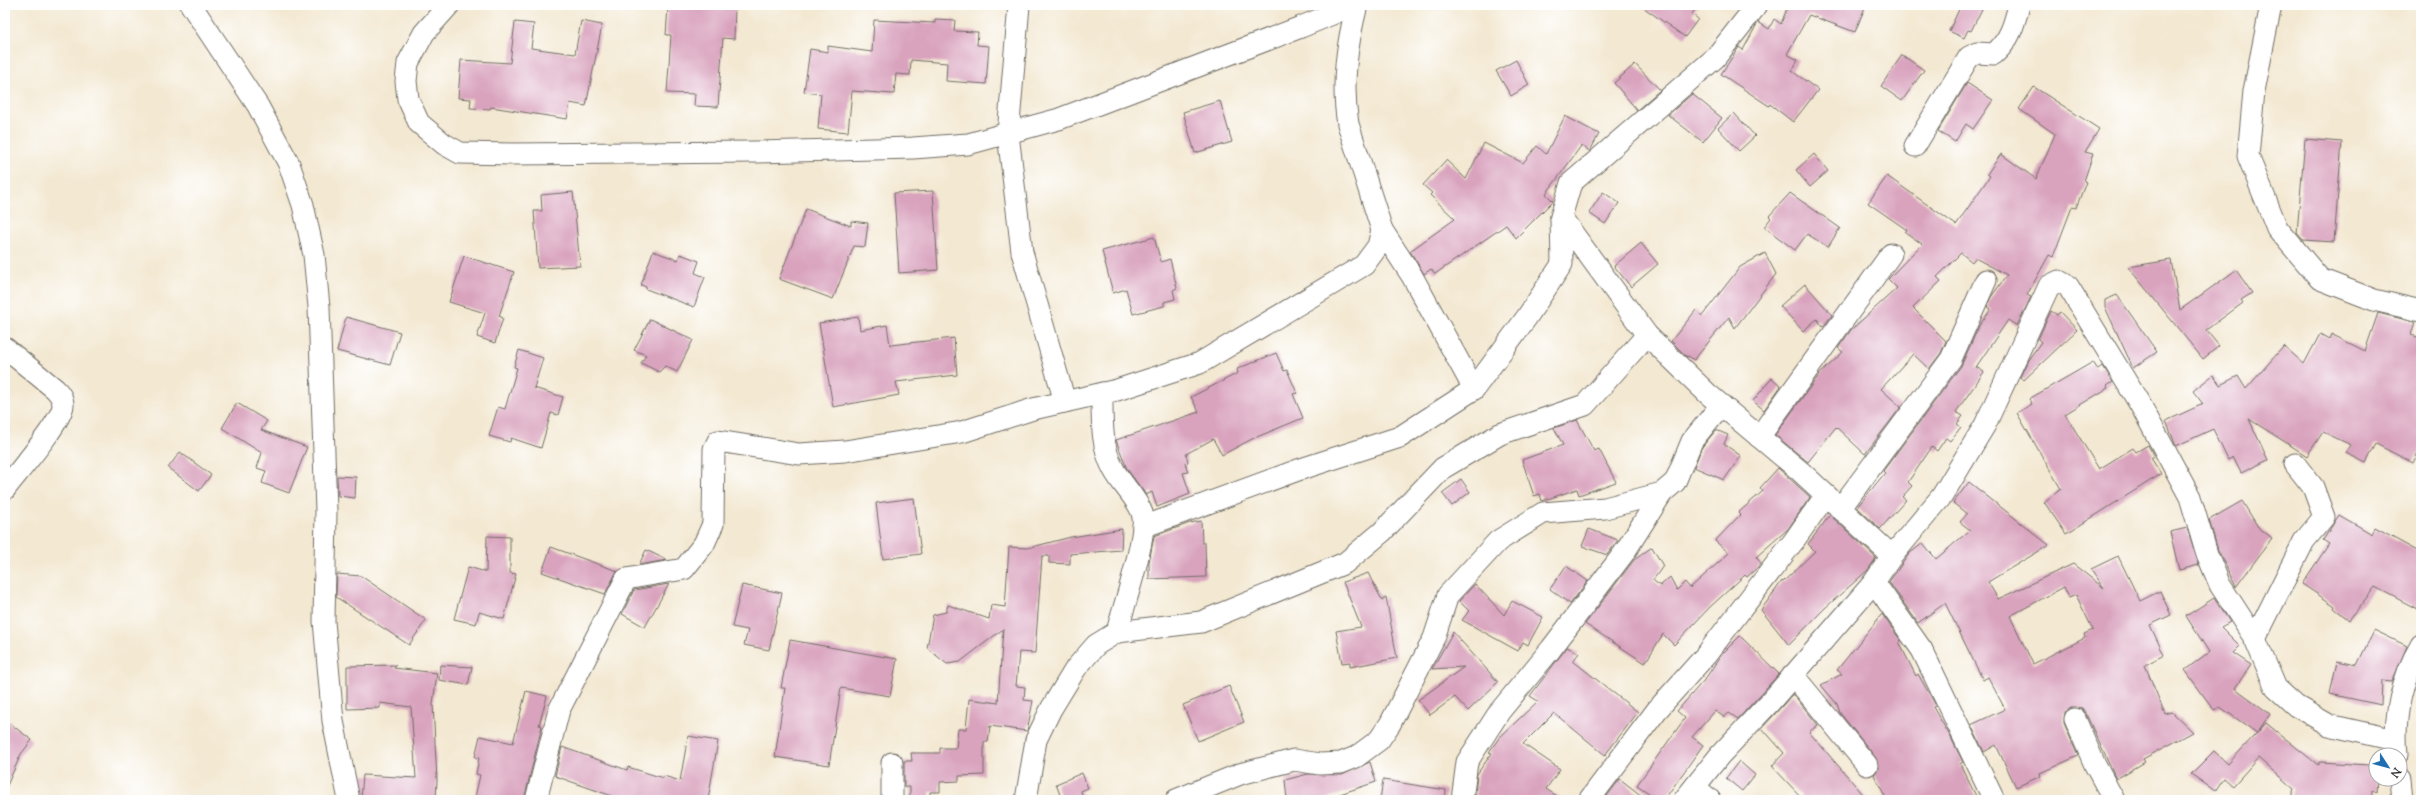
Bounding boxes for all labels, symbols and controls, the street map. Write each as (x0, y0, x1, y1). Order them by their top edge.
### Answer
north arrow (2368, 747, 2408, 787)
text: N (2386, 763, 2405, 781)

